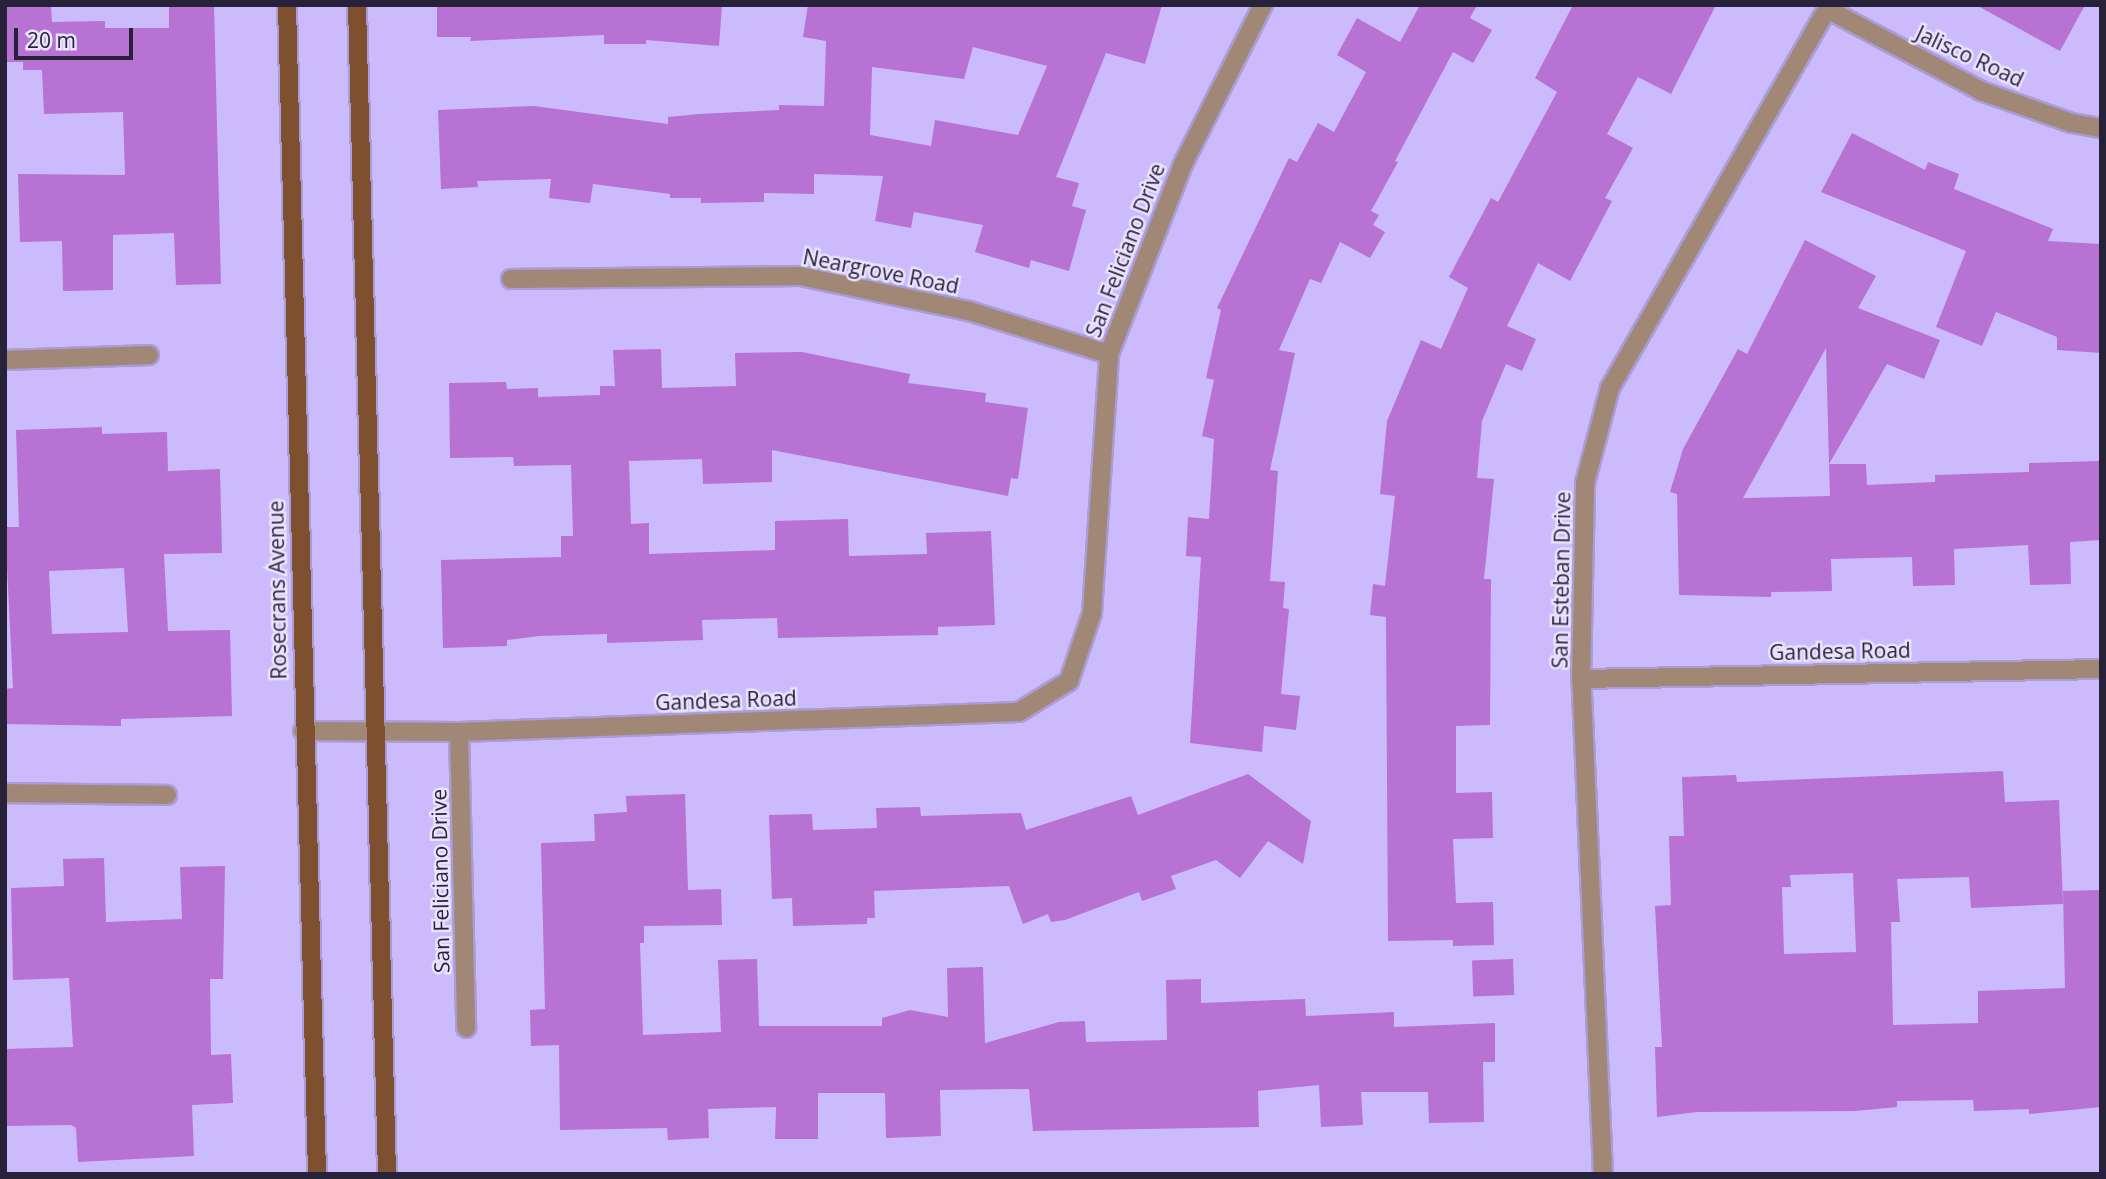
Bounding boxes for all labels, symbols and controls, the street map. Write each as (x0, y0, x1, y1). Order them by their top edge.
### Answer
scale bar (18, 14, 136, 58)
street label: Jalisco Road (1912, 20, 2028, 92)
text: 20 m (27, 26, 76, 54)
street label: San Feliciano Drive (1080, 160, 1170, 340)
street label: Neargrove Road (801, 244, 961, 298)
street label: San Esteban Drive (1547, 491, 1575, 669)
street label: Rosecrans Avenue (263, 500, 291, 680)
street label: Gandesa Road (1769, 637, 1911, 665)
street label: Gandesa Road (655, 685, 797, 715)
street label: San Feliciano Drive (426, 789, 454, 973)

